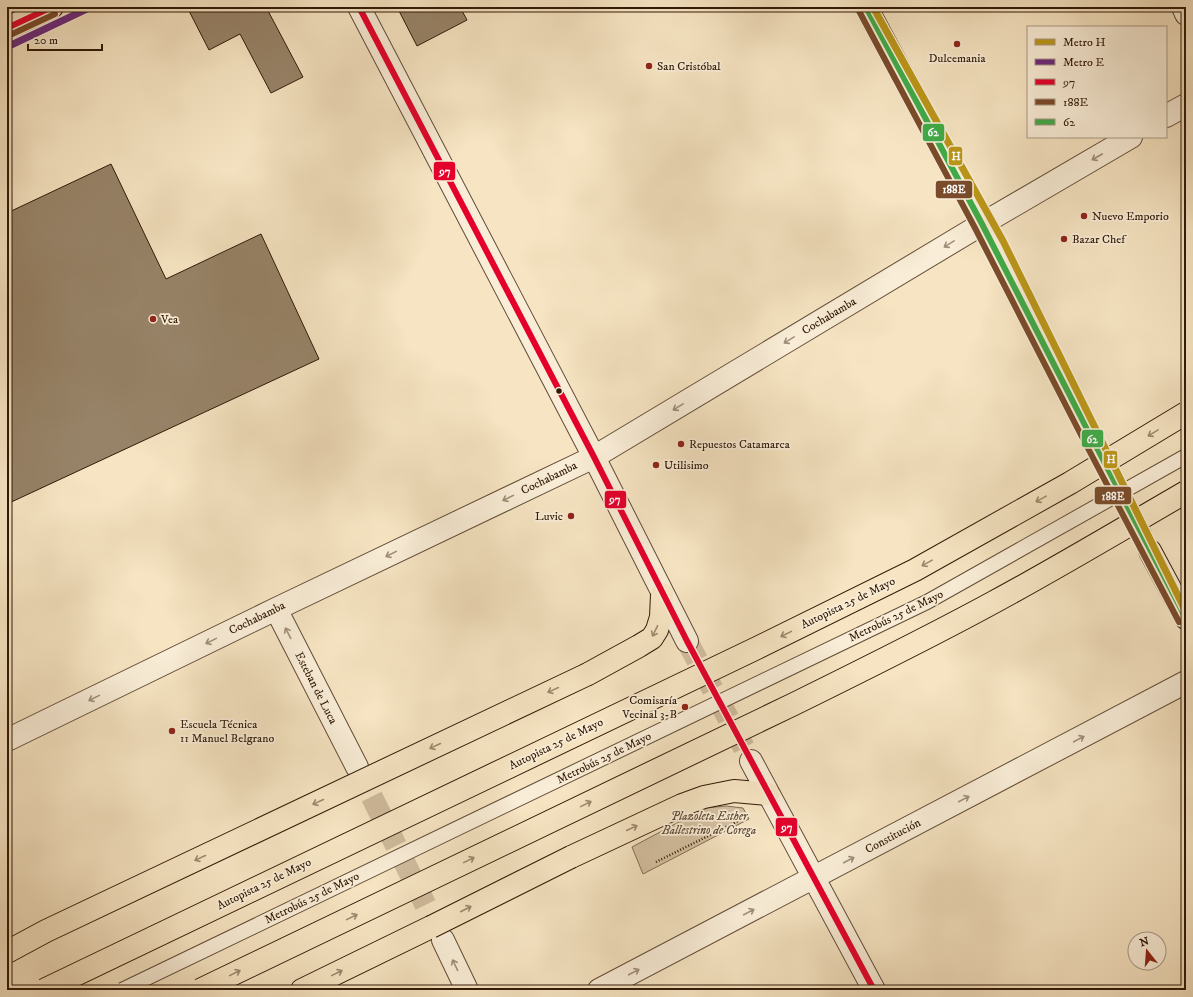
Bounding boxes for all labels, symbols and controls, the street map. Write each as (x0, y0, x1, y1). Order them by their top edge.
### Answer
scale bar (28, 26, 102, 52)
legend (1027, 26, 1167, 138)
text: 20 m (34, 33, 58, 48)
text: Metro H (1063, 35, 1106, 50)
marker: Dulcemania (952, 39, 962, 49)
place label: Dulcemania (928, 51, 986, 66)
text: Metro E (1063, 55, 1104, 70)
place label: San Cristóbal (657, 59, 721, 74)
marker: San Cristóbal (644, 61, 654, 71)
text: 97 (1062, 75, 1075, 90)
text: 188E (1063, 95, 1088, 110)
text: 62 (1063, 115, 1075, 130)
line badge: 62 (922, 123, 945, 142)
text: 62 (927, 126, 939, 140)
line badge: H (948, 146, 963, 166)
text: H (951, 150, 961, 164)
one-way arrow (1091, 153, 1103, 161)
line badge: 97 (433, 161, 456, 181)
text: 97 (438, 165, 451, 179)
line badge: 188E (935, 180, 973, 199)
text: 188E (943, 183, 966, 197)
place label: Nuevo Emporio (1092, 209, 1169, 224)
marker: Nuevo Emporio (1079, 211, 1089, 221)
place label: Bazar Chef (1072, 232, 1127, 247)
marker: Bazar Chef (1059, 234, 1069, 244)
one-way arrow (943, 241, 955, 249)
street label: Cochabamba (799, 293, 860, 338)
place label: Vea (160, 312, 179, 327)
marker: Vea (148, 314, 158, 324)
one-way arrow (783, 336, 795, 344)
unlabelled marker (554, 386, 564, 396)
one-way arrow (672, 403, 684, 411)
line badge: 62 (1081, 429, 1104, 448)
one-way arrow (1147, 429, 1159, 437)
text: 62 (1086, 433, 1098, 447)
place label: Repuestos Catamarca (689, 437, 791, 452)
marker: Repuestos Catamarca (676, 439, 686, 449)
line badge: H (1103, 450, 1118, 469)
text: H (1106, 453, 1116, 467)
street label: Cochabamba (518, 458, 580, 498)
place label: Utilisimo (664, 458, 709, 473)
marker: Utilisimo (651, 460, 661, 470)
line badge: 188E (1094, 486, 1132, 505)
line badge: 97 (604, 490, 627, 509)
text: 188E (1102, 490, 1125, 504)
text: 97 (608, 493, 621, 507)
one-way arrow (502, 495, 514, 502)
one-way arrow (1035, 496, 1047, 504)
place label: Luvic (535, 509, 563, 524)
marker: Luvic (566, 511, 576, 521)
one-way arrow (385, 551, 397, 558)
one-way arrow (922, 559, 934, 567)
street label: Autopista 25 de Mayo (798, 574, 898, 632)
street label: Metrobús 25 de Mayo (846, 587, 946, 645)
street label: Cochabamba (226, 598, 288, 638)
one-way arrow (651, 625, 658, 637)
one-way arrow (284, 627, 291, 639)
one-way arrow (780, 631, 792, 638)
one-way arrow (205, 638, 217, 645)
street label: Esteban de Luca (291, 649, 341, 727)
one-way arrow (547, 687, 559, 694)
place label: Comisaría Vecinal 3-B (621, 693, 678, 722)
one-way arrow (88, 695, 100, 702)
marker: Comisaría Vecinal 3-B (680, 702, 690, 712)
street label: Autopista 25 de Mayo (506, 715, 606, 773)
place label: Escuela Técnica 11 Manuel Belgrano (180, 717, 274, 746)
marker: Escuela Técnica 11 Manuel Belgrano (167, 726, 177, 736)
street label: Metrobús 25 de Mayo (554, 729, 654, 787)
one-way arrow (1072, 734, 1084, 742)
one-way arrow (430, 743, 442, 750)
one-way arrow (957, 795, 969, 802)
one-way arrow (312, 799, 324, 806)
one-way arrow (580, 800, 592, 807)
park label: Plazoleta Esther Ballestrino de Corega (661, 809, 756, 838)
street label: Constitución (863, 815, 924, 857)
line badge: 97 (775, 817, 798, 837)
text: 97 (780, 821, 793, 835)
one-way arrow (625, 824, 637, 831)
one-way arrow (195, 855, 207, 862)
street label: Autopista 25 de Mayo (214, 855, 314, 913)
one-way arrow (842, 855, 854, 863)
one-way arrow (463, 856, 475, 863)
street label: Metrobús 25 de Mayo (262, 869, 362, 927)
one-way arrow (460, 905, 472, 912)
one-way arrow (743, 908, 755, 915)
one-way arrow (346, 913, 358, 920)
north arrow (1127, 931, 1167, 971)
text: N (1138, 934, 1151, 950)
one-way arrow (451, 959, 458, 971)
one-way arrow (627, 968, 639, 975)
one-way arrow (228, 969, 240, 976)
one-way arrow (331, 969, 343, 976)

